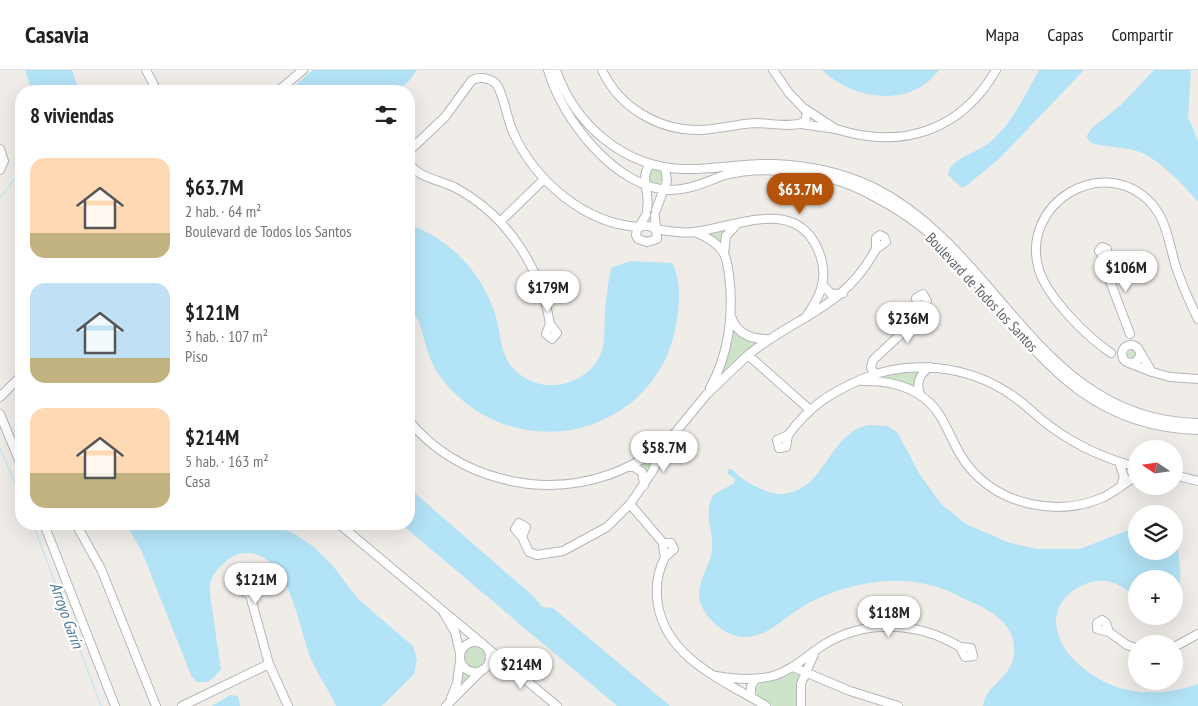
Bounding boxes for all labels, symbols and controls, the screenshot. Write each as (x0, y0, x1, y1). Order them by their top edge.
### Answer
text: Casavia (25, 19, 89, 50)
text: Mapa (986, 23, 1019, 46)
text: Capas (1047, 23, 1084, 46)
text: Compartir (1112, 23, 1173, 46)
icon: filters (372, 101, 400, 129)
text: 8 viviendas (30, 102, 114, 129)
pin: $63.7M (759, 172, 841, 215)
text: $63.7M (185, 174, 244, 201)
icon: home (70, 178, 130, 238)
text: $63.7M (778, 179, 822, 199)
text: 2 hab. · 64 m² (185, 201, 261, 221)
text: Boulevard de Todos los Santos (185, 221, 352, 241)
street label: Boulevard de Todos los Santos (922, 228, 1042, 356)
pin: $106M (1091, 250, 1161, 293)
text: $106M (1105, 257, 1147, 277)
pin: $179M (513, 270, 583, 313)
text: $179M (527, 277, 569, 297)
text: $121M (185, 299, 239, 326)
pin: $236M (873, 302, 943, 344)
icon: home (70, 303, 130, 363)
text: $236M (887, 308, 929, 328)
text: 3 hab. · 107 m² (185, 326, 268, 346)
text: Piso (185, 346, 208, 366)
text: $214M (185, 424, 239, 451)
icon: home (70, 428, 130, 488)
pin: $58.7M (623, 430, 705, 473)
text: $58.7M (642, 437, 686, 457)
north arrow (1128, 440, 1182, 495)
map controls (1128, 440, 1183, 690)
text: 5 hab. · 163 m² (185, 451, 269, 471)
text: Casa (185, 471, 210, 491)
button: layers (1128, 505, 1183, 560)
pin: $121M (221, 562, 291, 605)
text: $121M (235, 569, 277, 589)
button: + (1128, 570, 1183, 625)
water label: Arroyo Garín (46, 579, 88, 652)
pin: $118M (854, 596, 924, 638)
text: $118M (868, 602, 910, 622)
button: − (1128, 635, 1183, 690)
pin: $214M (486, 648, 556, 690)
text: $214M (500, 654, 542, 674)

